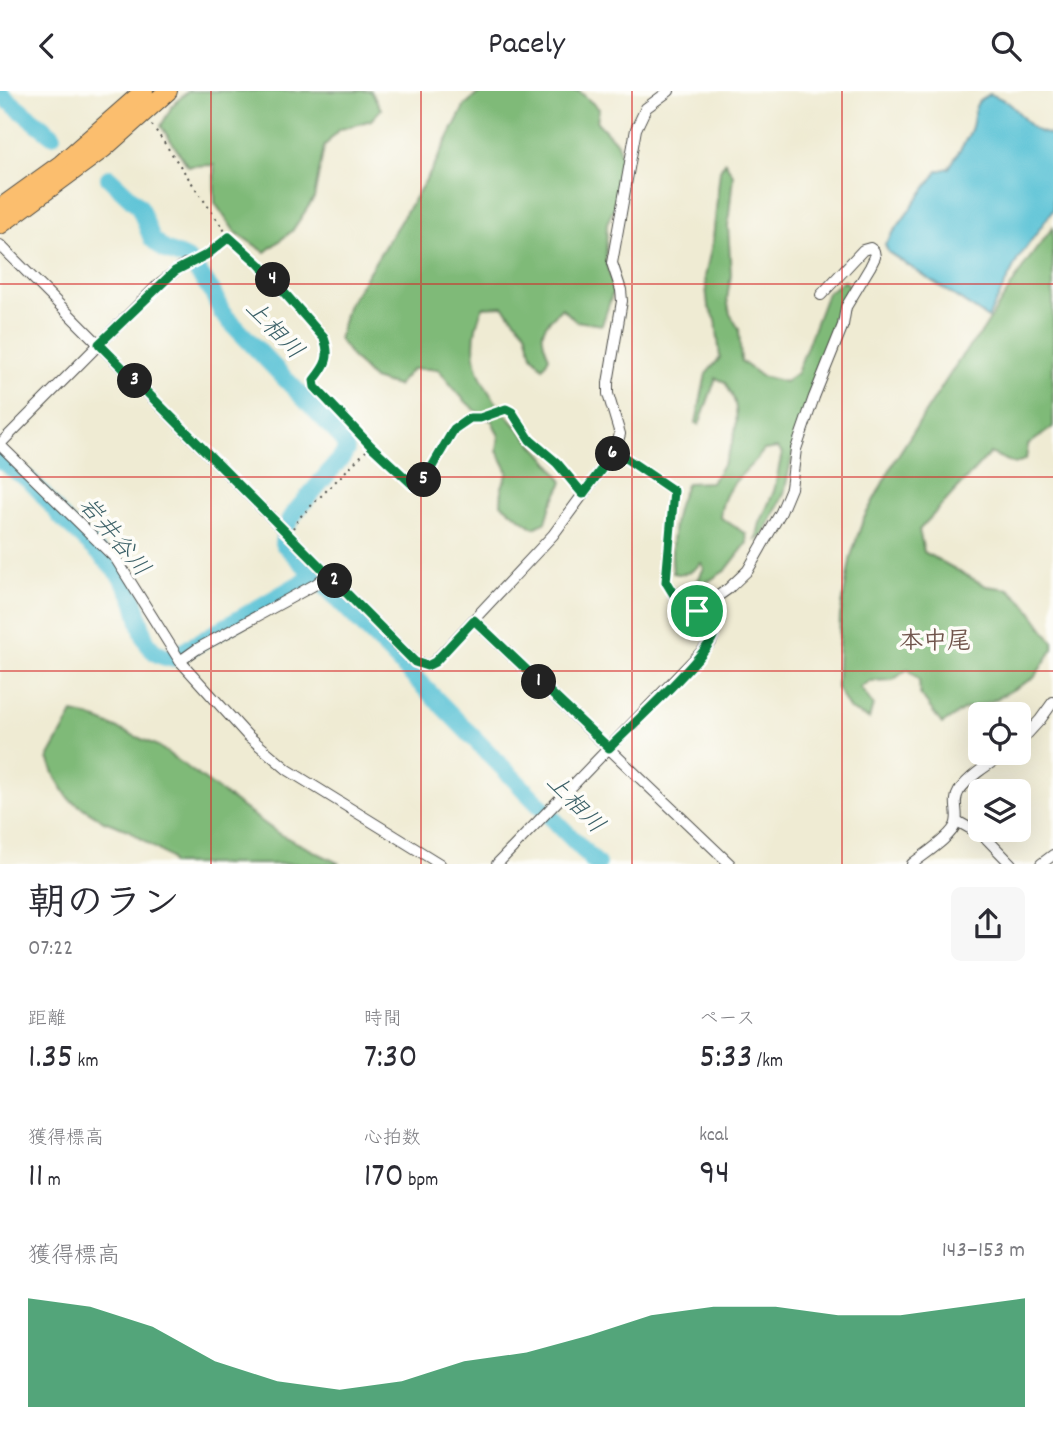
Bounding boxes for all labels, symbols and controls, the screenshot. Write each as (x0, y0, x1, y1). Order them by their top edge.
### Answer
text: Pacely (488, 23, 565, 69)
icon: back (28, 27, 66, 65)
icon: search (987, 27, 1025, 65)
pin: 4 (256, 263, 290, 297)
text: 4 (269, 266, 276, 293)
water label: 上相川 (236, 293, 310, 369)
pin: 3 (118, 363, 152, 399)
text: 3 (130, 367, 139, 394)
pin: 6 (596, 437, 630, 471)
text: 6 (608, 440, 617, 467)
pin: 5 (406, 463, 442, 497)
text: 5 (419, 466, 428, 493)
water label: 岩井谷川 (69, 490, 157, 586)
pin: 2 (318, 563, 352, 599)
text: 2 (330, 567, 339, 594)
pin (667, 581, 727, 641)
icon: arrive (678, 592, 716, 630)
district label: 本中尾 (899, 626, 971, 660)
pin: 1 (522, 665, 556, 699)
text: 1 (536, 668, 541, 695)
map controls (968, 702, 1031, 842)
button: locate (968, 702, 1031, 765)
water label: 上相川 (537, 767, 611, 843)
button: layers (968, 779, 1031, 842)
text: 朝のラン (28, 879, 180, 934)
button: share (951, 887, 1025, 961)
text: 07:22 (28, 933, 73, 966)
text: 距離 (28, 1007, 66, 1034)
text: 時間 (364, 1007, 402, 1034)
text: ペース (699, 1007, 755, 1034)
text: 1.35 (28, 1034, 73, 1084)
text: 7:30 (364, 1034, 418, 1084)
text: 5:33 (699, 1034, 752, 1084)
text: km (73, 1049, 98, 1076)
text: /km (752, 1049, 783, 1076)
text: kcal (699, 1123, 728, 1150)
text: 獲得標高 (28, 1126, 104, 1153)
text: 心拍数 (364, 1126, 421, 1153)
text: 94 (699, 1150, 730, 1200)
text: 11 (28, 1153, 43, 1203)
text: 170 (364, 1153, 404, 1203)
text: m (43, 1168, 61, 1195)
text: bpm (404, 1168, 438, 1195)
text: 143–153 m (942, 1235, 1025, 1268)
text: 獲得標高 (28, 1241, 120, 1274)

